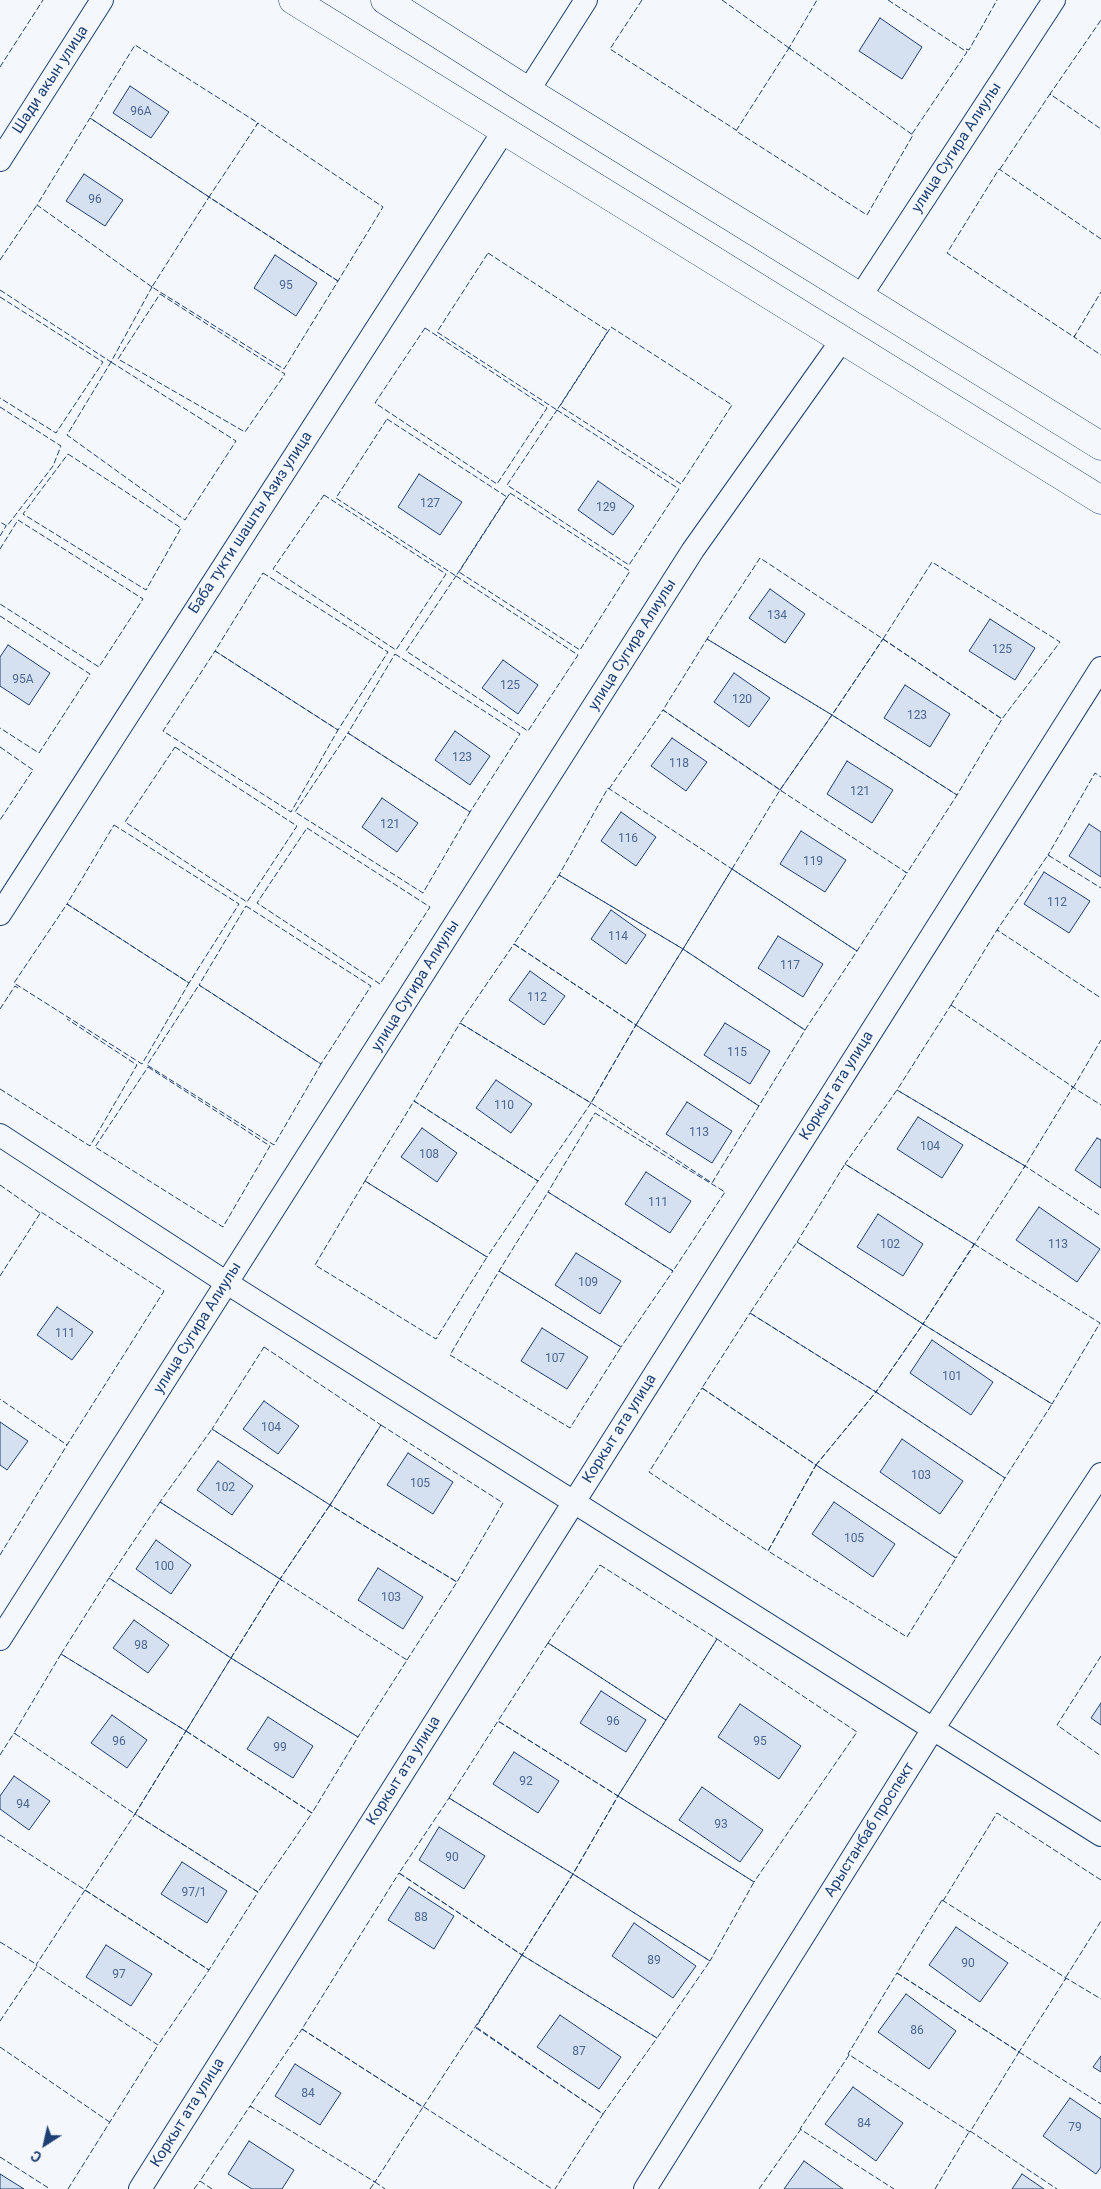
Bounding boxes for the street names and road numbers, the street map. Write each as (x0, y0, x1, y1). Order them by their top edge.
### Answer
street label: Шади акын улица (9, 23, 93, 137)
street label: улица Сугира Алиулы (908, 80, 1006, 216)
street label: Баба тукти шашты Азиз улица (185, 429, 317, 617)
street label: улица Сугира Алиулы (585, 576, 681, 714)
street label: улица Сугира Алиулы (368, 917, 464, 1055)
street label: Коркыт ата улица (796, 1028, 878, 1144)
street label: улица Сугира Алиулы (150, 1259, 246, 1397)
street label: Коркыт ата улица (579, 1371, 661, 1487)
street label: Коркыт ата улица (363, 1713, 445, 1829)
street label: Арыстанбаб проспект (821, 1759, 919, 1901)
street label: Коркыт ата улица (147, 2055, 229, 2171)

